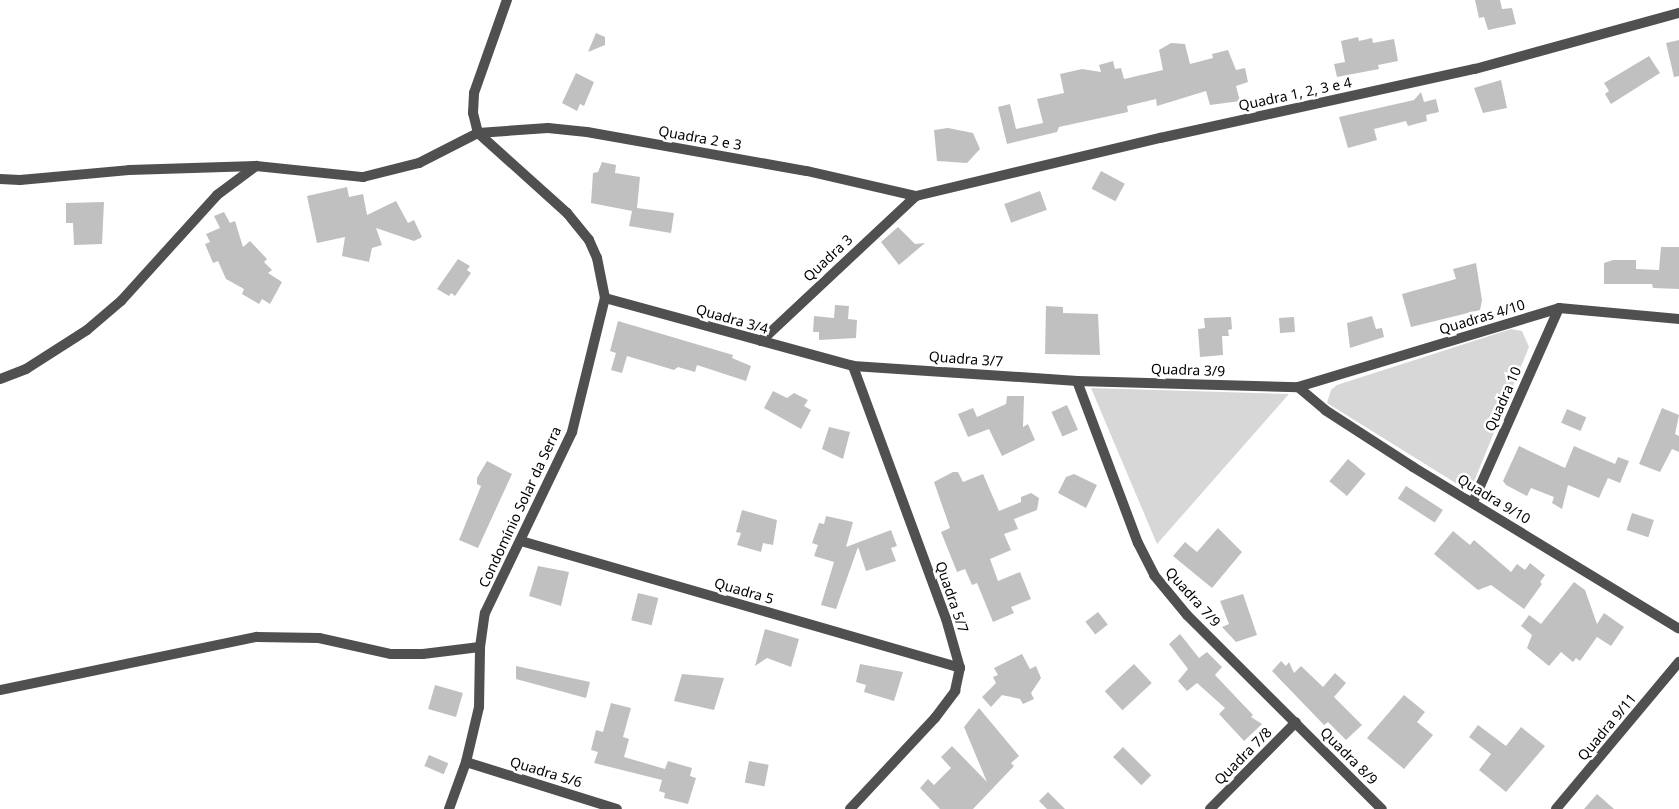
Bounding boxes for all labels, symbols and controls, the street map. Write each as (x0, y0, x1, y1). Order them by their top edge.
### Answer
street label: Quadra 1, 2, 3 e 4 (1237, 74, 1353, 114)
street label: Quadra 2 e 3 (657, 122, 743, 154)
street label: Quadra 3 (800, 231, 856, 285)
street label: Quadras 4/10 (1437, 296, 1527, 338)
street label: Quadra 3/4 (694, 301, 770, 337)
street label: Quadra 3/7 (928, 348, 1004, 370)
street label: Quadra 3/9 (1151, 360, 1225, 380)
street label: Quadra 10 (1481, 364, 1525, 434)
street label: Condomínio Solar da Serra (475, 424, 565, 590)
street label: Quadra 9/10 (1454, 471, 1534, 527)
street label: Quadra 5/7 (932, 559, 972, 635)
street label: Quadra 7/9 (1162, 564, 1224, 630)
street label: Quadra 5 (712, 575, 776, 607)
street label: Quadra 9/11 (1574, 690, 1640, 764)
street label: Quadra 7/8 (1211, 724, 1275, 788)
street label: Quadra 8/9 (1317, 724, 1381, 788)
street label: Quadra 5/6 (508, 753, 584, 791)

